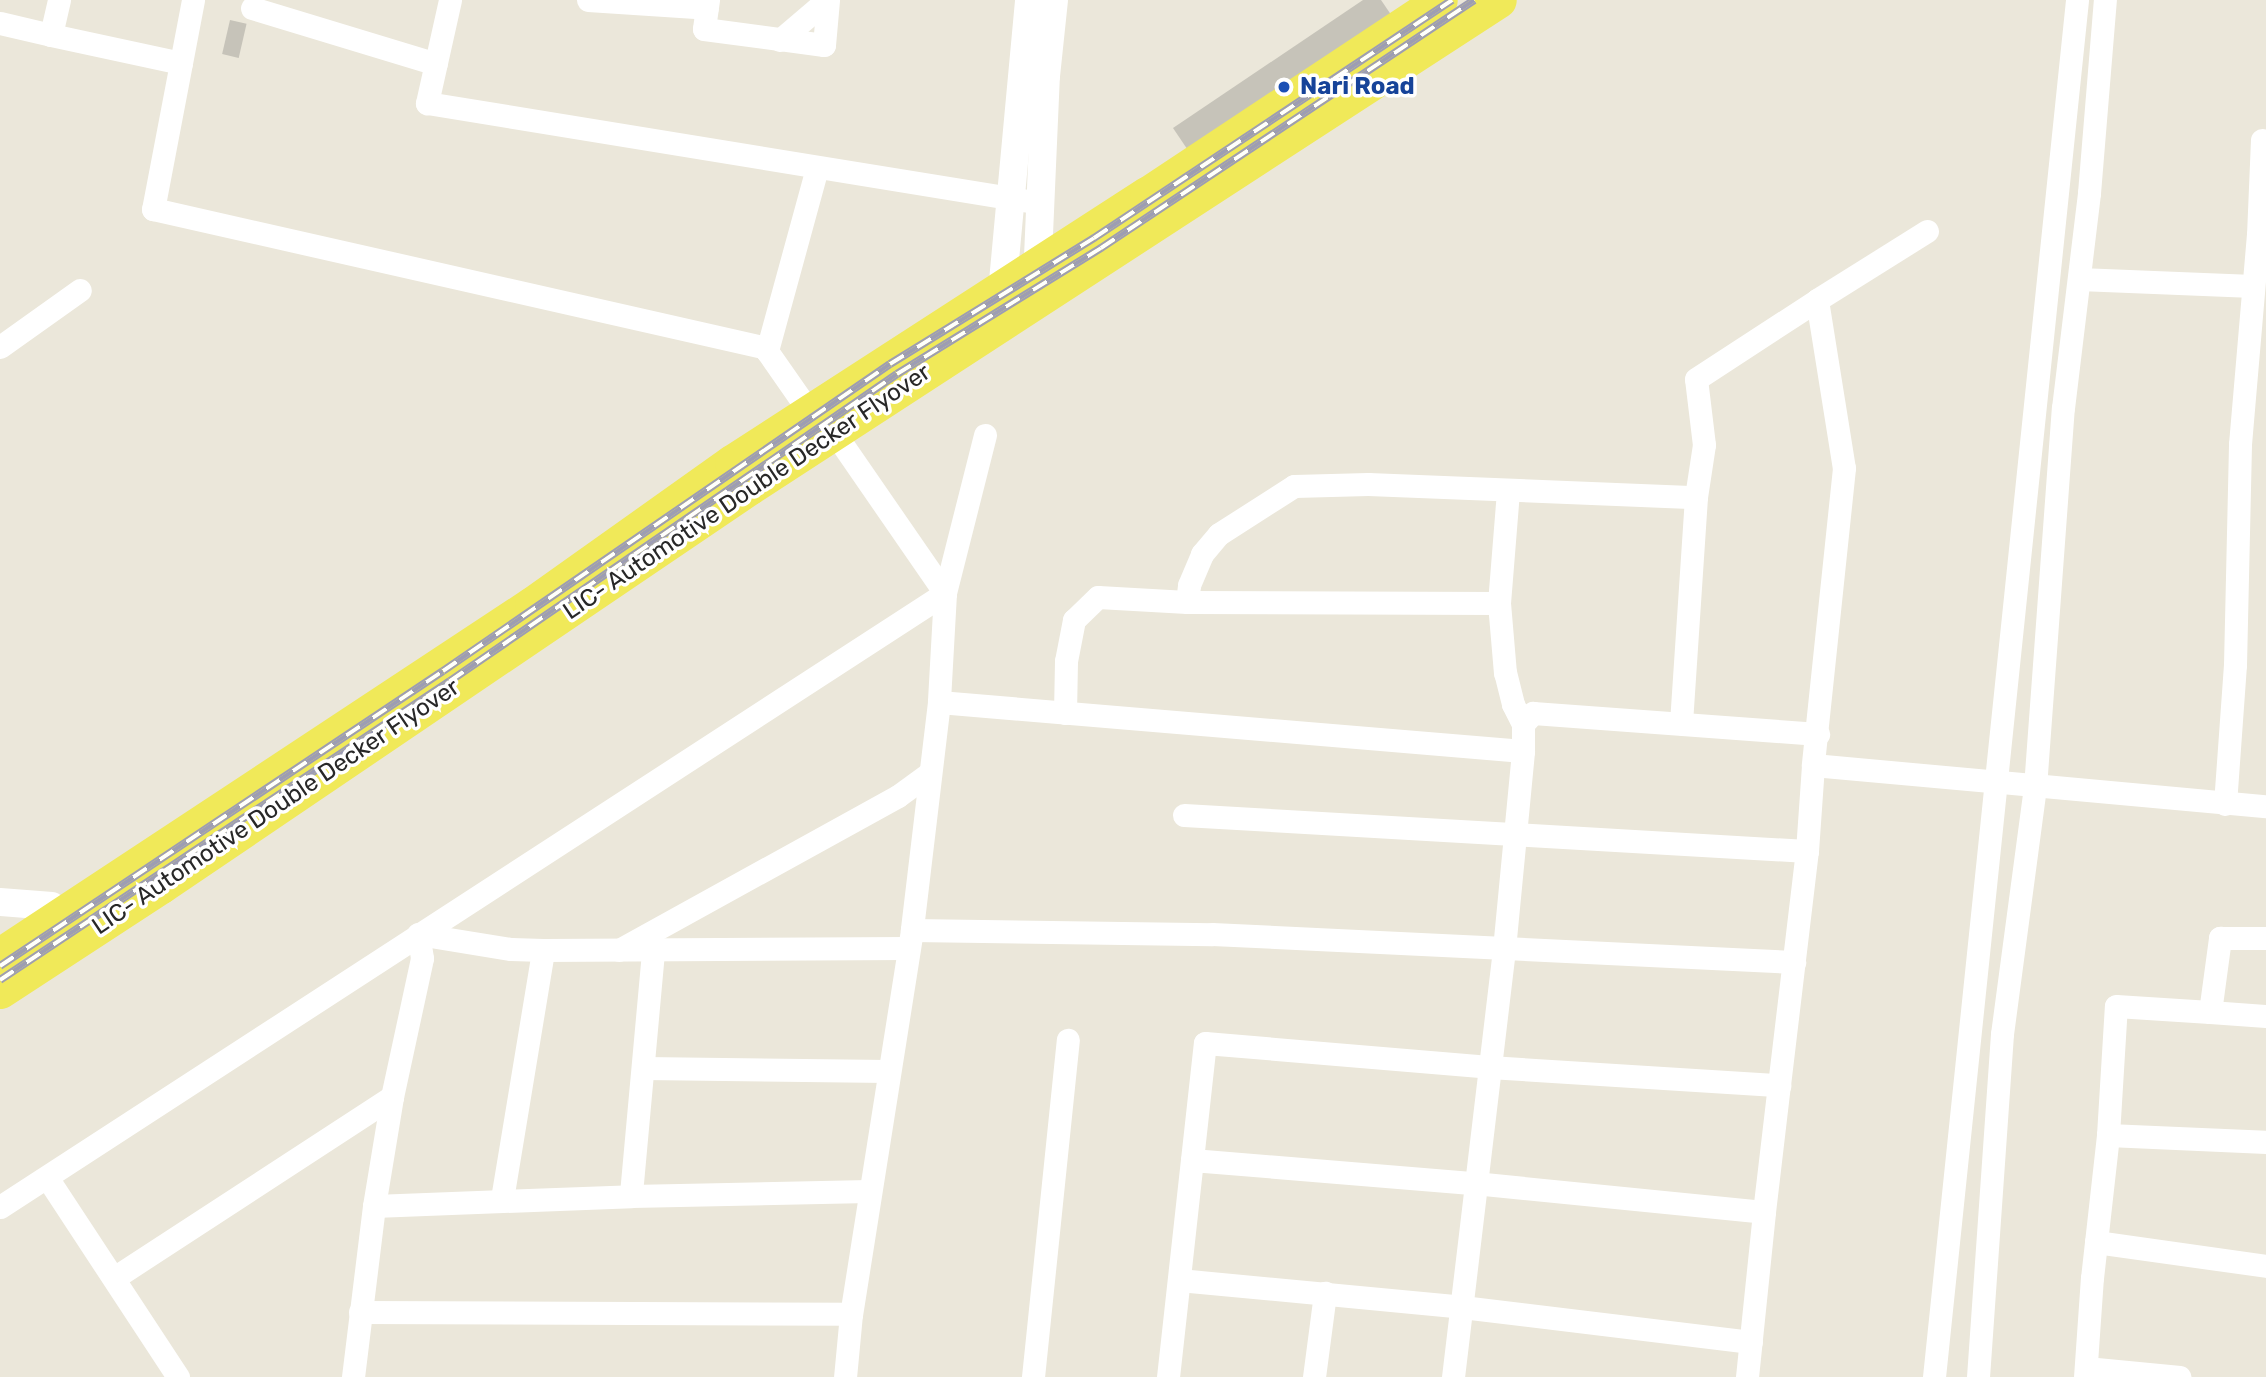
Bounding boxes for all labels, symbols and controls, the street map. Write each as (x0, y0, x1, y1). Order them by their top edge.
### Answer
place label: Nari Road (1300, 73, 1415, 101)
marker: Nari Road (1274, 77, 1294, 97)
street label: LIC- Automotive Double Decker Flyover (557, 358, 937, 626)
street label: LIC- Automotive Double Decker Flyover (86, 673, 466, 941)

